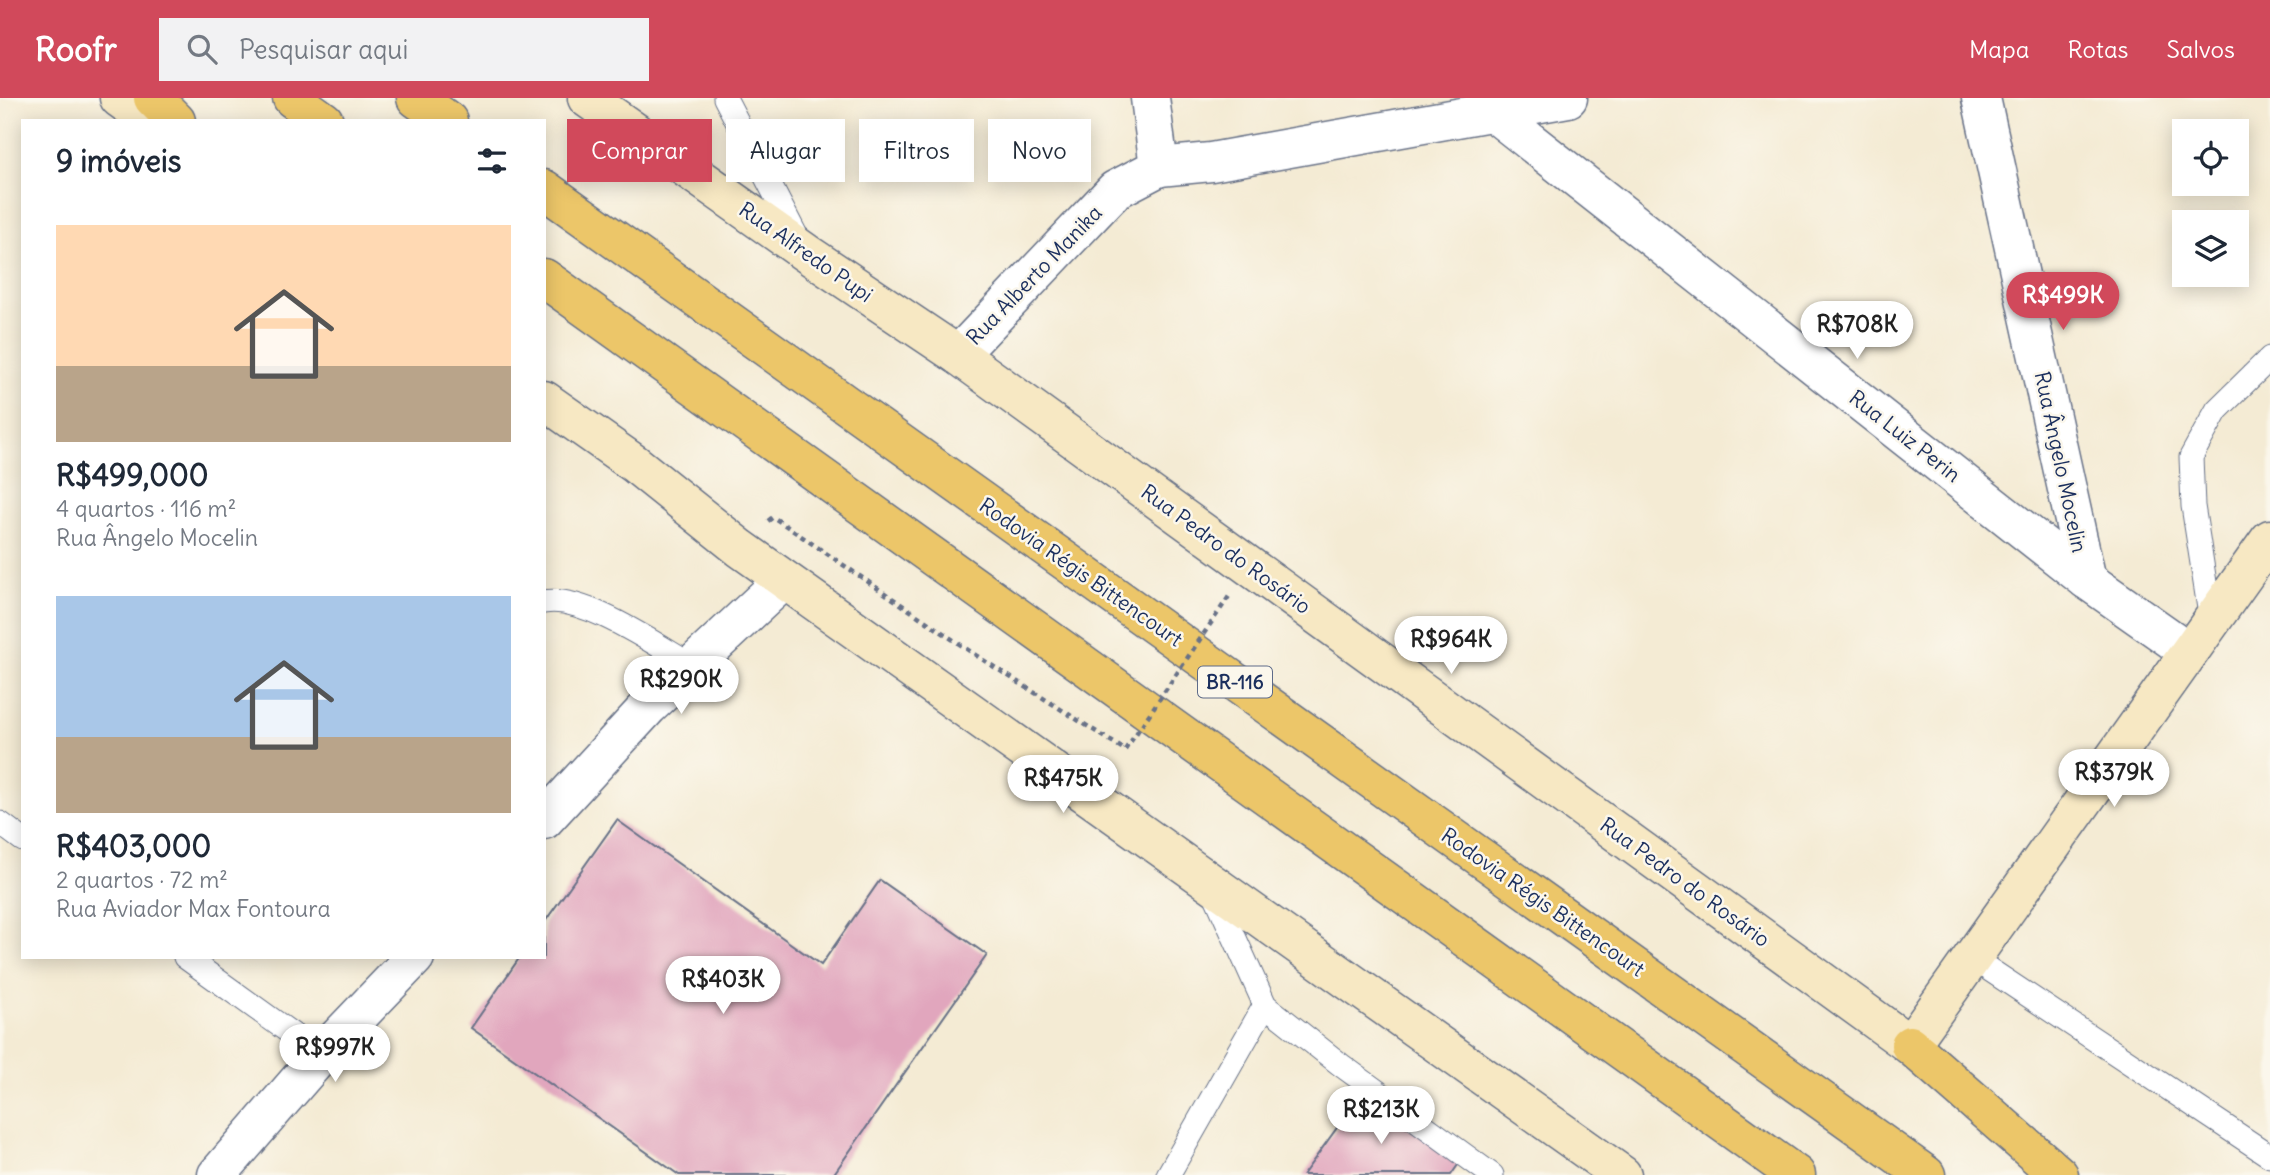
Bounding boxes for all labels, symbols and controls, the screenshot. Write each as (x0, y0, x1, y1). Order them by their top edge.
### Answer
search box (159, 18, 649, 81)
text: Roofr (35, 28, 117, 70)
icon: search (183, 30, 221, 68)
text: Pesquisar aqui (239, 33, 408, 66)
text: Mapa (1969, 34, 2029, 64)
text: Rotas (2067, 34, 2129, 64)
text: Salvos (2167, 34, 2235, 64)
chip: Comprar (567, 119, 712, 182)
chip: Alugar (726, 119, 845, 182)
chip: Filtros (859, 119, 974, 182)
chip: Novo (988, 119, 1091, 182)
map controls (2172, 119, 2249, 287)
button: locate (2172, 119, 2249, 196)
text: 9 imóveis (56, 142, 181, 180)
icon: filters (473, 142, 511, 180)
street label: Rua Alfredo Pupi (734, 196, 878, 308)
street label: Rua Alberto Manika (960, 199, 1108, 351)
button: layers (2172, 210, 2249, 287)
icon: home (221, 271, 347, 397)
pin: R$499K (2006, 272, 2120, 332)
text: R$499K (2022, 280, 2104, 309)
pin: R$708K (1800, 302, 1914, 361)
text: R$708K (1816, 309, 1898, 338)
street label: Rua Ângelo Mocelin (2029, 369, 2093, 555)
street label: Rua Luiz Perin (1844, 384, 1966, 488)
text: R$499,000 (56, 456, 208, 494)
street label: Rua Pedro do Rosário (1136, 478, 1316, 620)
street label: Rodovia Régis Bittencourt (974, 491, 1188, 653)
text: 4 quartos · 116 m² (56, 494, 236, 523)
text: Rua Ângelo Mocelin (56, 523, 258, 552)
pin: R$964K (1394, 616, 1508, 676)
text: R$964K (1410, 624, 1492, 653)
icon: home (221, 642, 347, 768)
pin: R$290K (624, 656, 738, 716)
text: R$290K (640, 664, 722, 693)
road number: BR-116 (1198, 666, 1272, 698)
pin: R$379K (2057, 750, 2171, 809)
pin: R$475K (1006, 756, 1120, 815)
text: R$379K (2074, 757, 2154, 786)
text: R$475K (1023, 763, 1103, 792)
street label: Rua Pedro do Rosário (1595, 811, 1775, 953)
street label: Rodovia Régis Bittencourt (1436, 821, 1650, 983)
text: R$403,000 (56, 827, 211, 865)
text: 2 quartos · 72 m² (56, 865, 228, 894)
text: Rua Aviador Max Fontoura (56, 894, 331, 923)
pin: R$403K (666, 956, 780, 1016)
text: R$403K (681, 964, 765, 993)
pin: R$997K (278, 1024, 392, 1084)
text: R$997K (295, 1032, 375, 1061)
pin: R$213K (1324, 1086, 1438, 1146)
text: R$213K (1343, 1094, 1419, 1123)

